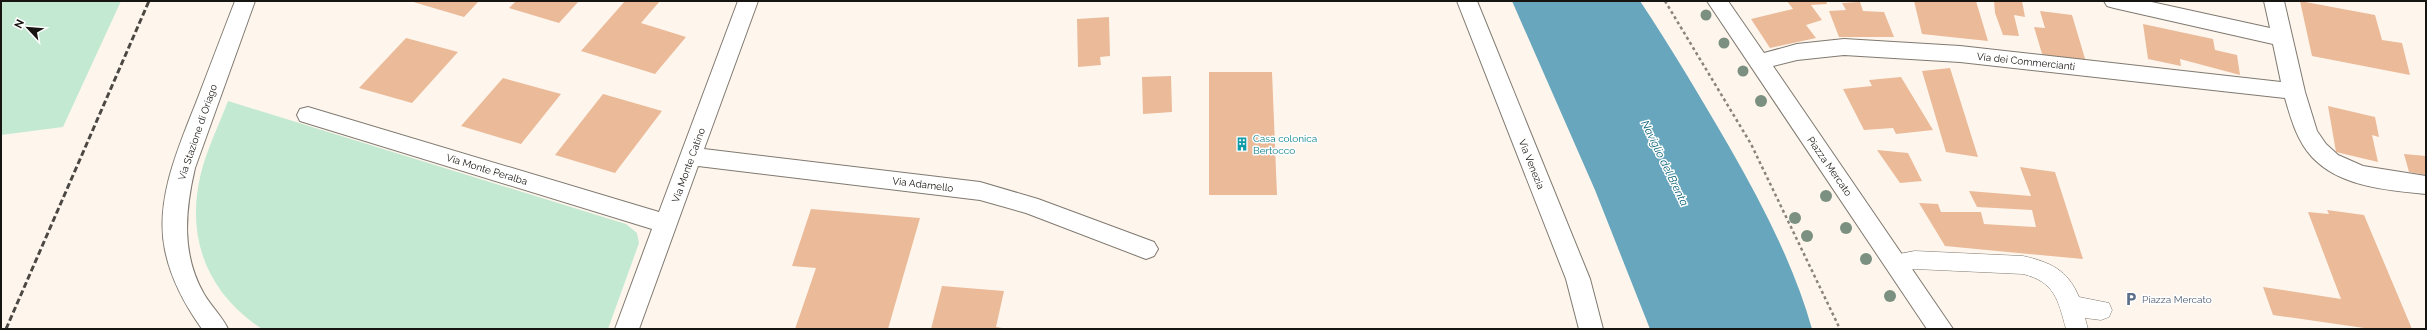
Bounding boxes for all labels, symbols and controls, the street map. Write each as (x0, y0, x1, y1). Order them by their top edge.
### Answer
north arrow (8, 8, 48, 48)
text: N (12, 17, 27, 30)
street label: Via dei Commercianti (1976, 51, 2076, 72)
street label: Via Stazione di Oriago (176, 83, 219, 182)
water label: Naviglio del Brenta (1638, 118, 1691, 209)
street label: Via Monte Catino (670, 126, 707, 204)
place label: Casa colonica Bertocco (1253, 133, 1317, 156)
street label: Piazza Mercato (1805, 135, 1854, 198)
building icon: Casa colonica Bertocco (1234, 136, 1250, 152)
street label: Via Venezia (1517, 138, 1547, 191)
street label: Via Monte Peralba (445, 152, 529, 187)
street label: Via Adamello (892, 175, 954, 194)
parking icon: Piazza Mercato (2123, 291, 2139, 307)
place label: Piazza Mercato (2142, 294, 2212, 305)

